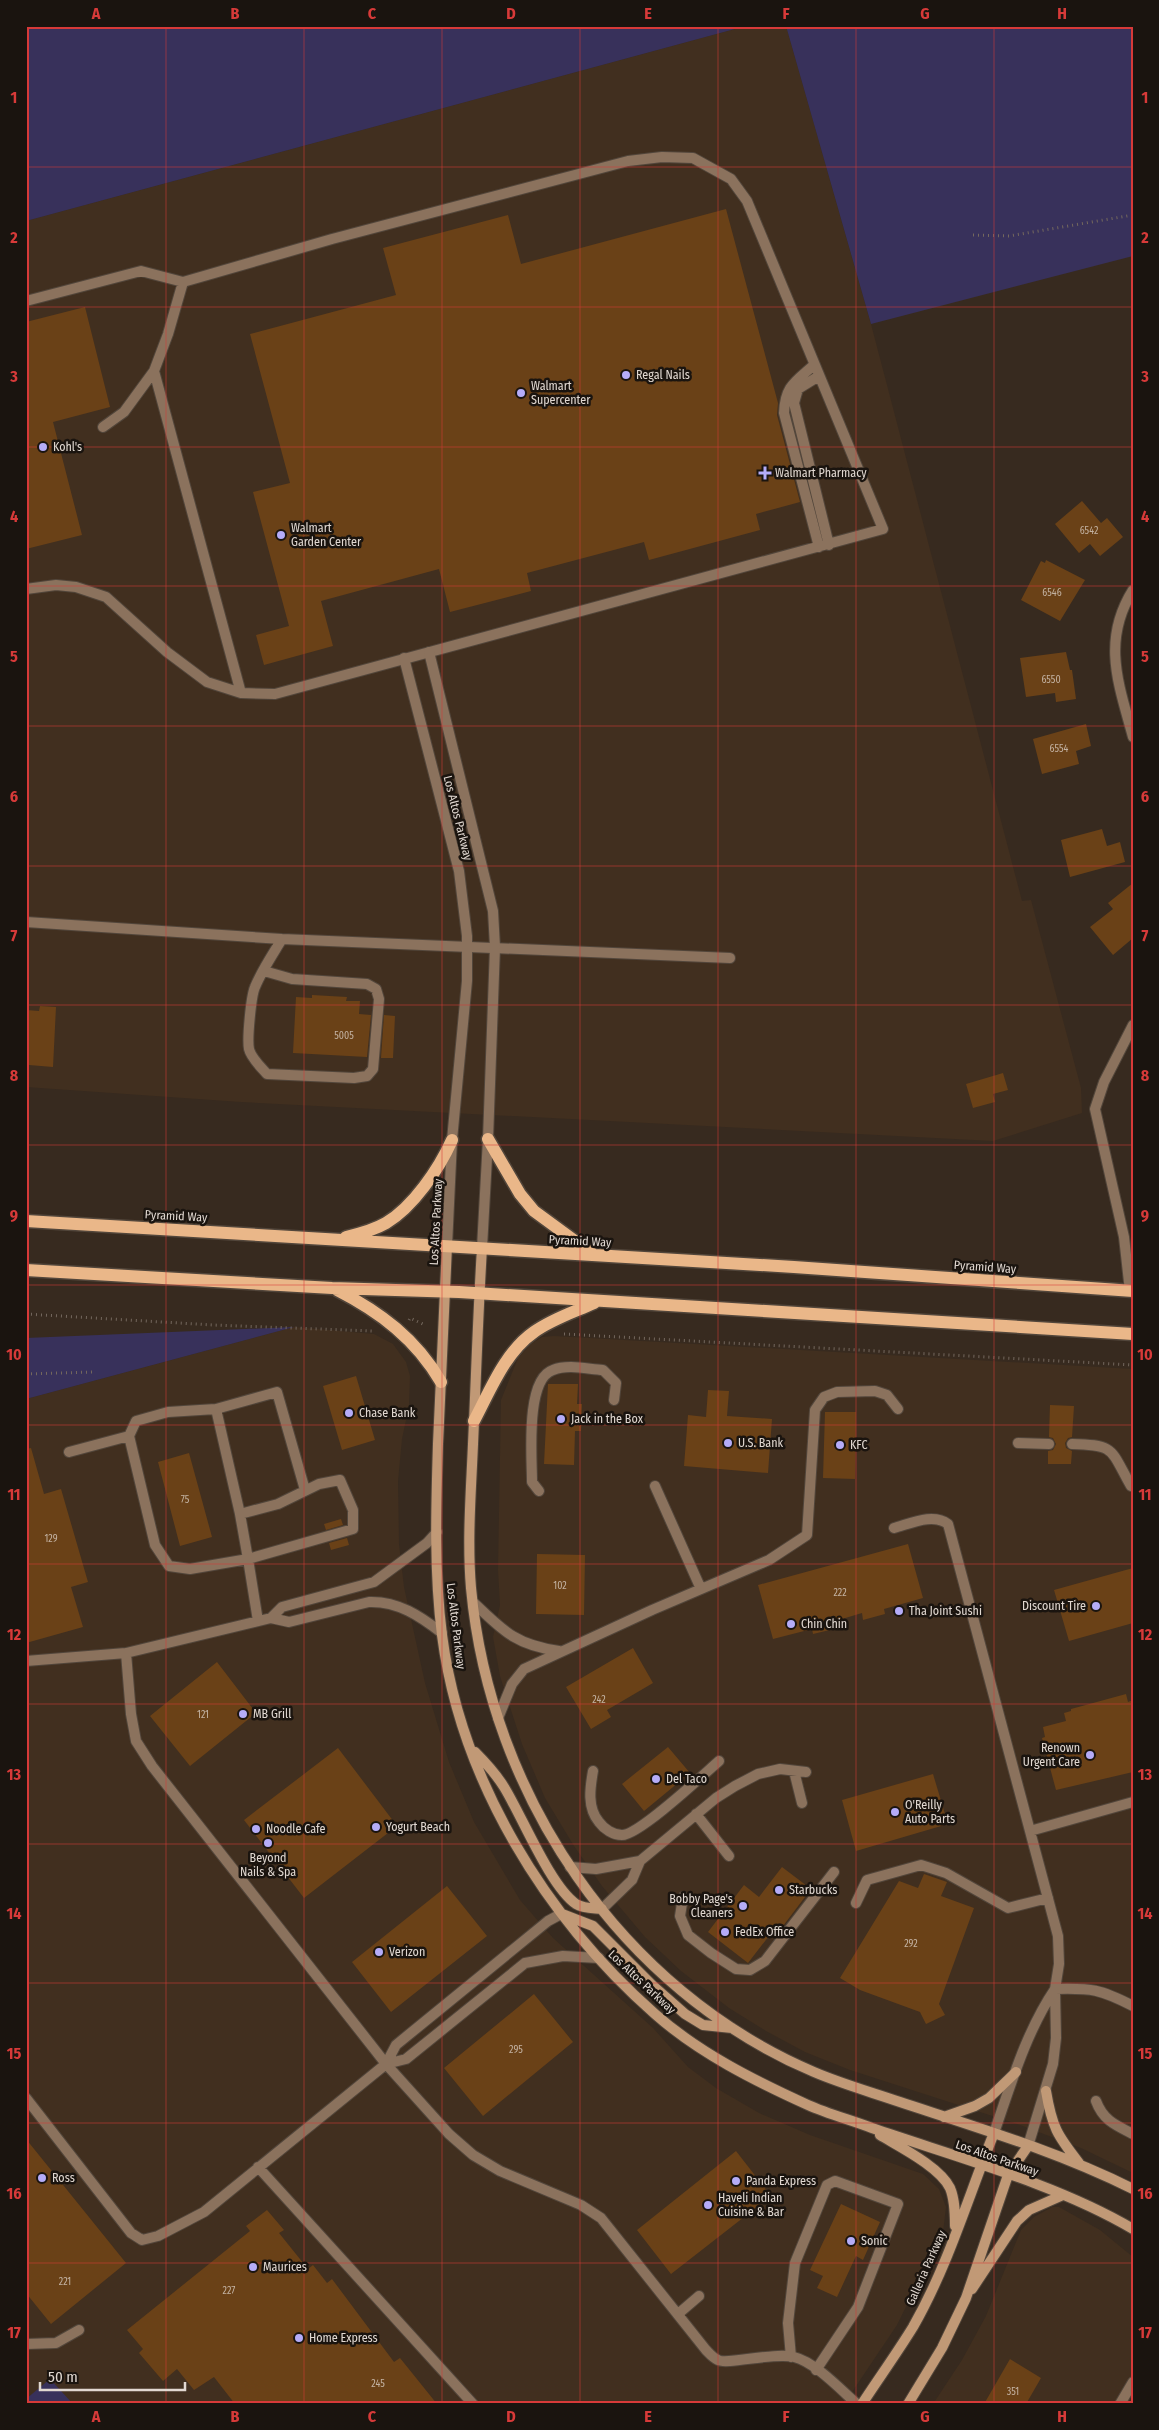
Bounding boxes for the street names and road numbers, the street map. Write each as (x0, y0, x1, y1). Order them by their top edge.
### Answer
street label: Los Altos Parkway (441, 774, 475, 862)
street label: Los Altos Parkway (427, 1178, 445, 1266)
street label: Pyramid Way (144, 1207, 208, 1225)
street label: Pyramid Way (548, 1232, 612, 1250)
street label: Pyramid Way (953, 1258, 1017, 1276)
street label: Los Altos Parkway (444, 1582, 468, 1671)
street label: Los Altos Parkway (605, 1947, 679, 2017)
street label: Los Altos Parkway (954, 2137, 1041, 2179)
street label: Galleria Parkway (903, 2228, 949, 2308)

